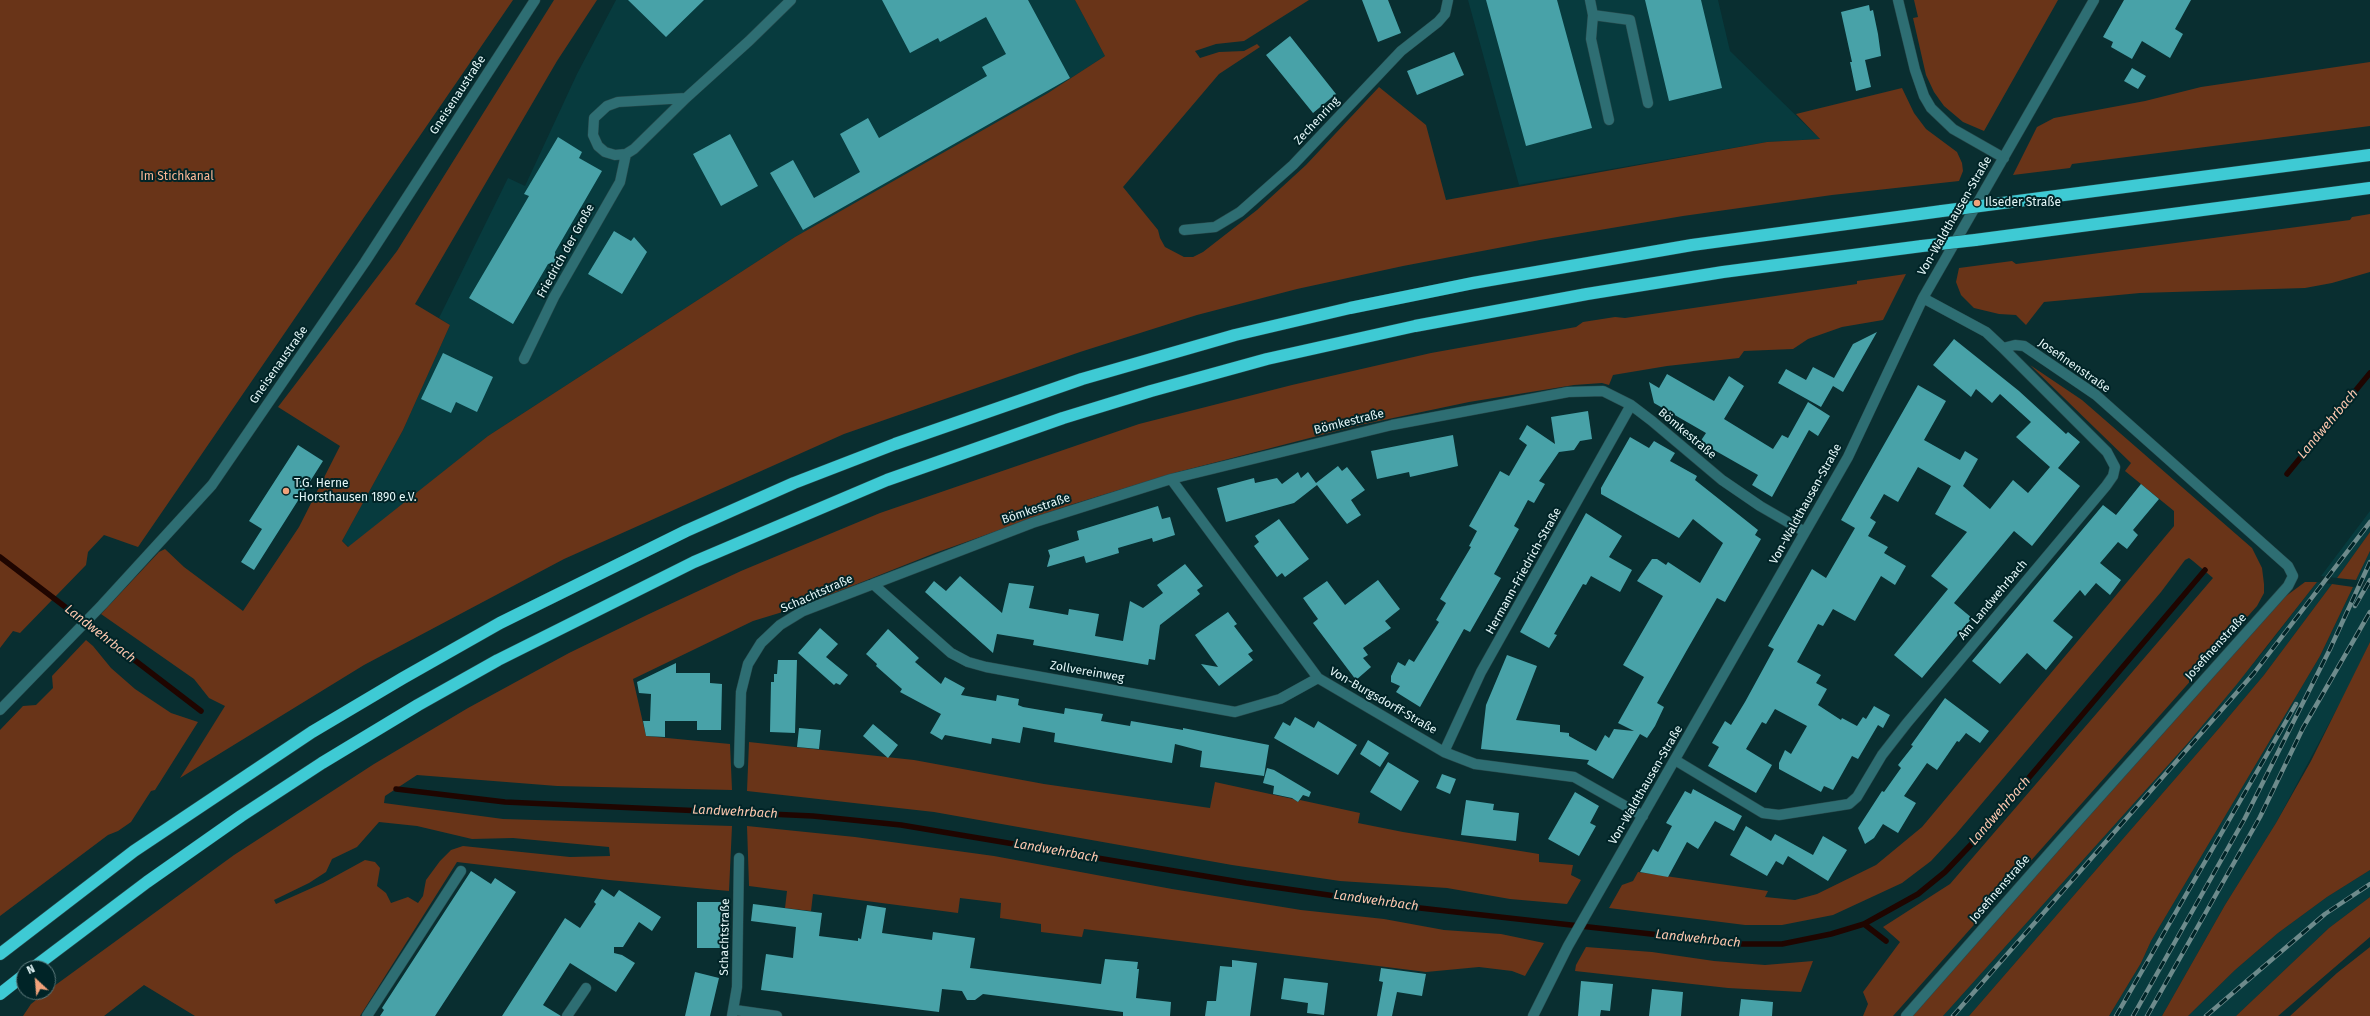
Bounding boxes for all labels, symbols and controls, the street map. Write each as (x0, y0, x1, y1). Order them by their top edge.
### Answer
street label: Gneisenaustraße (427, 53, 489, 137)
street label: Zechenring (1291, 94, 1343, 148)
street label: Von-Waldthausen-Straße (1915, 154, 1995, 278)
park label: Im Stichkanal (140, 170, 214, 184)
place label: Ilseder Straße (1985, 196, 2061, 210)
marker: Ilseder Straße (1972, 198, 1982, 208)
street label: Friedrich der Große (534, 202, 598, 300)
street label: Gneisenaustraße (247, 323, 311, 407)
street label: Josefinenstraße (2035, 336, 2113, 396)
water label: Landwehrbach (2294, 386, 2362, 462)
street label: Bömkestraße (1313, 406, 1385, 438)
street label: Bömkestraße (1655, 406, 1719, 462)
street label: Von-Waldthausen-Straße (1767, 441, 1845, 567)
place label: T.G. Herne -Horsthausen 1890 e.V. (294, 477, 417, 505)
marker: T.G. Herne -Horsthausen 1890 e.V. (281, 486, 291, 496)
street label: Bömkestraße (1000, 491, 1072, 527)
street label: Hermann-Friedrich-Straße (1483, 505, 1565, 637)
street label: Am Landwehrbach (1955, 557, 2031, 643)
street label: Schachtstraße (779, 572, 855, 616)
water label: Landwehrbach (61, 601, 139, 667)
street label: Josefinenstraße (2182, 611, 2250, 683)
street label: Zollvereinweg (1049, 658, 1125, 686)
street label: Von-Burgsdorff-Straße (1327, 664, 1439, 738)
street label: Von-Waldthausen-Straße (1606, 723, 1686, 847)
water label: Landwehrbach (1966, 774, 2034, 848)
water label: Landwehrbach (692, 802, 778, 822)
water label: Landwehrbach (1012, 836, 1100, 866)
street label: Josefinenstraße (1967, 852, 2033, 926)
water label: Landwehrbach (1332, 887, 1420, 915)
street label: Schachtstraße (717, 898, 733, 976)
water label: Landwehrbach (1655, 927, 1741, 951)
north arrow (16, 960, 56, 1000)
text: N (25, 962, 37, 977)

